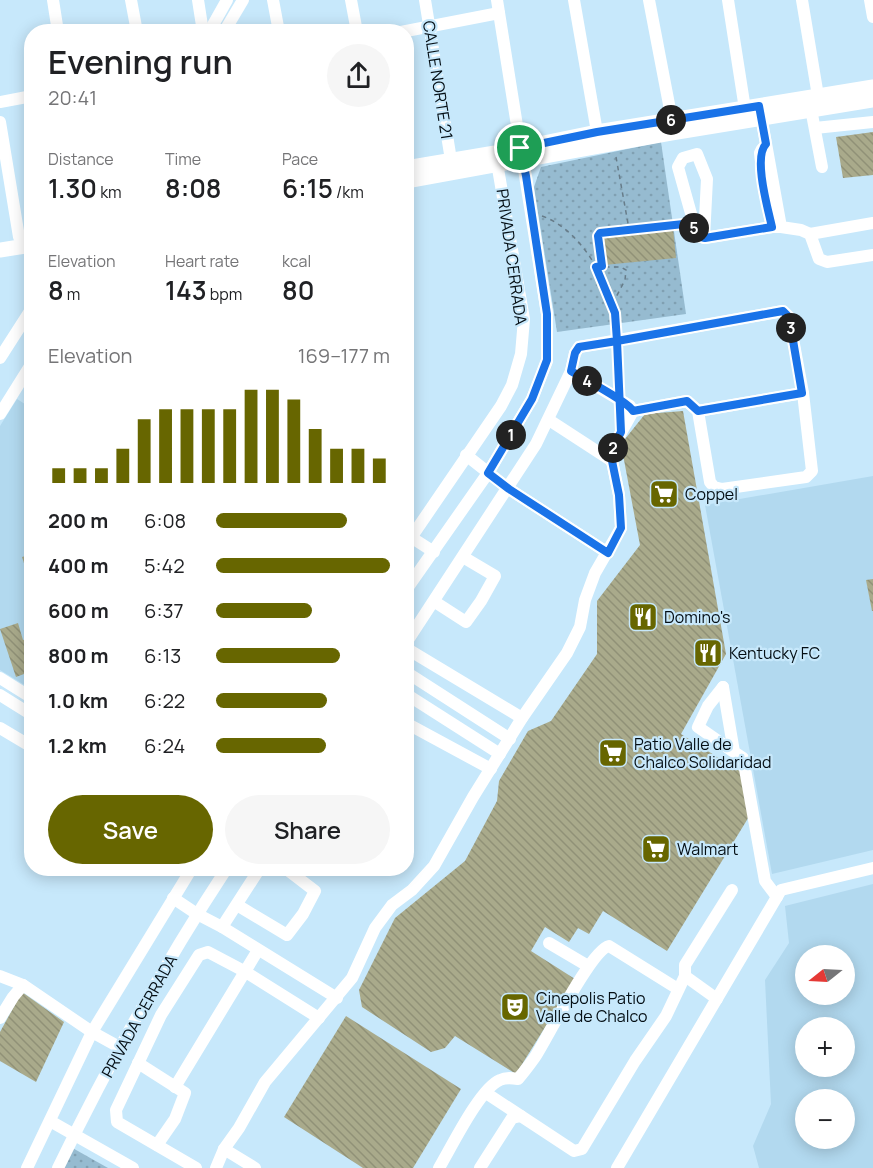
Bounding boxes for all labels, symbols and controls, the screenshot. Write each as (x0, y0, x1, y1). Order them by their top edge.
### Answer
street label: CALLE NORTE 21 (418, 19, 458, 141)
text: Evening run (48, 39, 233, 84)
button: share (327, 44, 390, 107)
text: 20:41 (48, 84, 97, 111)
pin: 6 (656, 105, 686, 135)
text: 6 (666, 109, 676, 131)
pin (494, 122, 545, 173)
icon: arrive (503, 131, 536, 164)
text: Distance (48, 148, 114, 170)
text: Time (165, 148, 201, 170)
text: Pace (282, 148, 318, 170)
text: 1.30 (48, 170, 97, 206)
text: 8:08 (165, 170, 222, 206)
text: 6:15 (282, 170, 333, 206)
text: km (97, 181, 122, 203)
text: /km (333, 181, 364, 203)
street label: PRIVADA CERRADA (492, 187, 532, 327)
pin: 5 (679, 213, 709, 243)
text: 5 (689, 217, 699, 239)
text: Elevation (48, 250, 116, 272)
text: Heart rate (165, 250, 239, 272)
text: kcal (282, 250, 311, 272)
text: 8 (48, 272, 64, 308)
text: 143 (165, 272, 207, 308)
text: 80 (282, 272, 314, 308)
text: m (64, 283, 80, 305)
text: bpm (207, 283, 242, 305)
pin: 3 (776, 313, 806, 343)
text: 3 (786, 317, 796, 339)
text: Elevation (48, 342, 132, 369)
text: 169–177 m (298, 342, 390, 369)
pin: 4 (572, 366, 602, 396)
text: 4 (582, 370, 592, 392)
pin: 1 (496, 420, 526, 450)
text: 1 (507, 424, 515, 446)
pin: 2 (598, 433, 628, 463)
text: 2 (608, 437, 618, 459)
supermarket icon: Coppel (648, 478, 680, 510)
place label: Coppel (685, 483, 738, 505)
text: 200 m (48, 507, 108, 534)
text: 6:08 (144, 507, 186, 534)
text: 400 m (48, 552, 108, 579)
text: 5:42 (144, 552, 185, 579)
text: 600 m (48, 597, 109, 624)
text: 6:37 (144, 597, 184, 624)
restaurant icon: Domino's (627, 601, 659, 633)
place label: Domino's (664, 606, 730, 628)
restaurant icon: Kentucky FC (692, 637, 724, 669)
text: 800 m (48, 642, 109, 669)
text: 6:13 (144, 642, 181, 669)
place label: Kentucky FC (729, 642, 820, 664)
text: 1.0 km (48, 687, 108, 714)
text: 6:22 (144, 687, 185, 714)
text: 1.2 km (48, 732, 107, 759)
text: 6:24 (144, 732, 185, 759)
place label: Patio Valle de Chalco Solidaridad (634, 733, 771, 773)
supermarket icon: Patio Valle de Chalco Solidaridad (597, 737, 629, 769)
button: Save (48, 795, 213, 864)
button: Share (225, 795, 390, 864)
supermarket icon: Walmart (640, 833, 672, 865)
place label: Walmart (677, 838, 739, 860)
north arrow (795, 945, 855, 1005)
map controls (795, 945, 855, 1149)
street label: PRIVADA CERRADA (96, 951, 182, 1081)
place label: Cinepolis Patio Valle de Chalco (536, 987, 648, 1027)
theatre icon: Cinepolis Patio Valle de Chalco (499, 991, 531, 1023)
button: + (795, 1017, 855, 1077)
button: − (795, 1089, 855, 1149)

